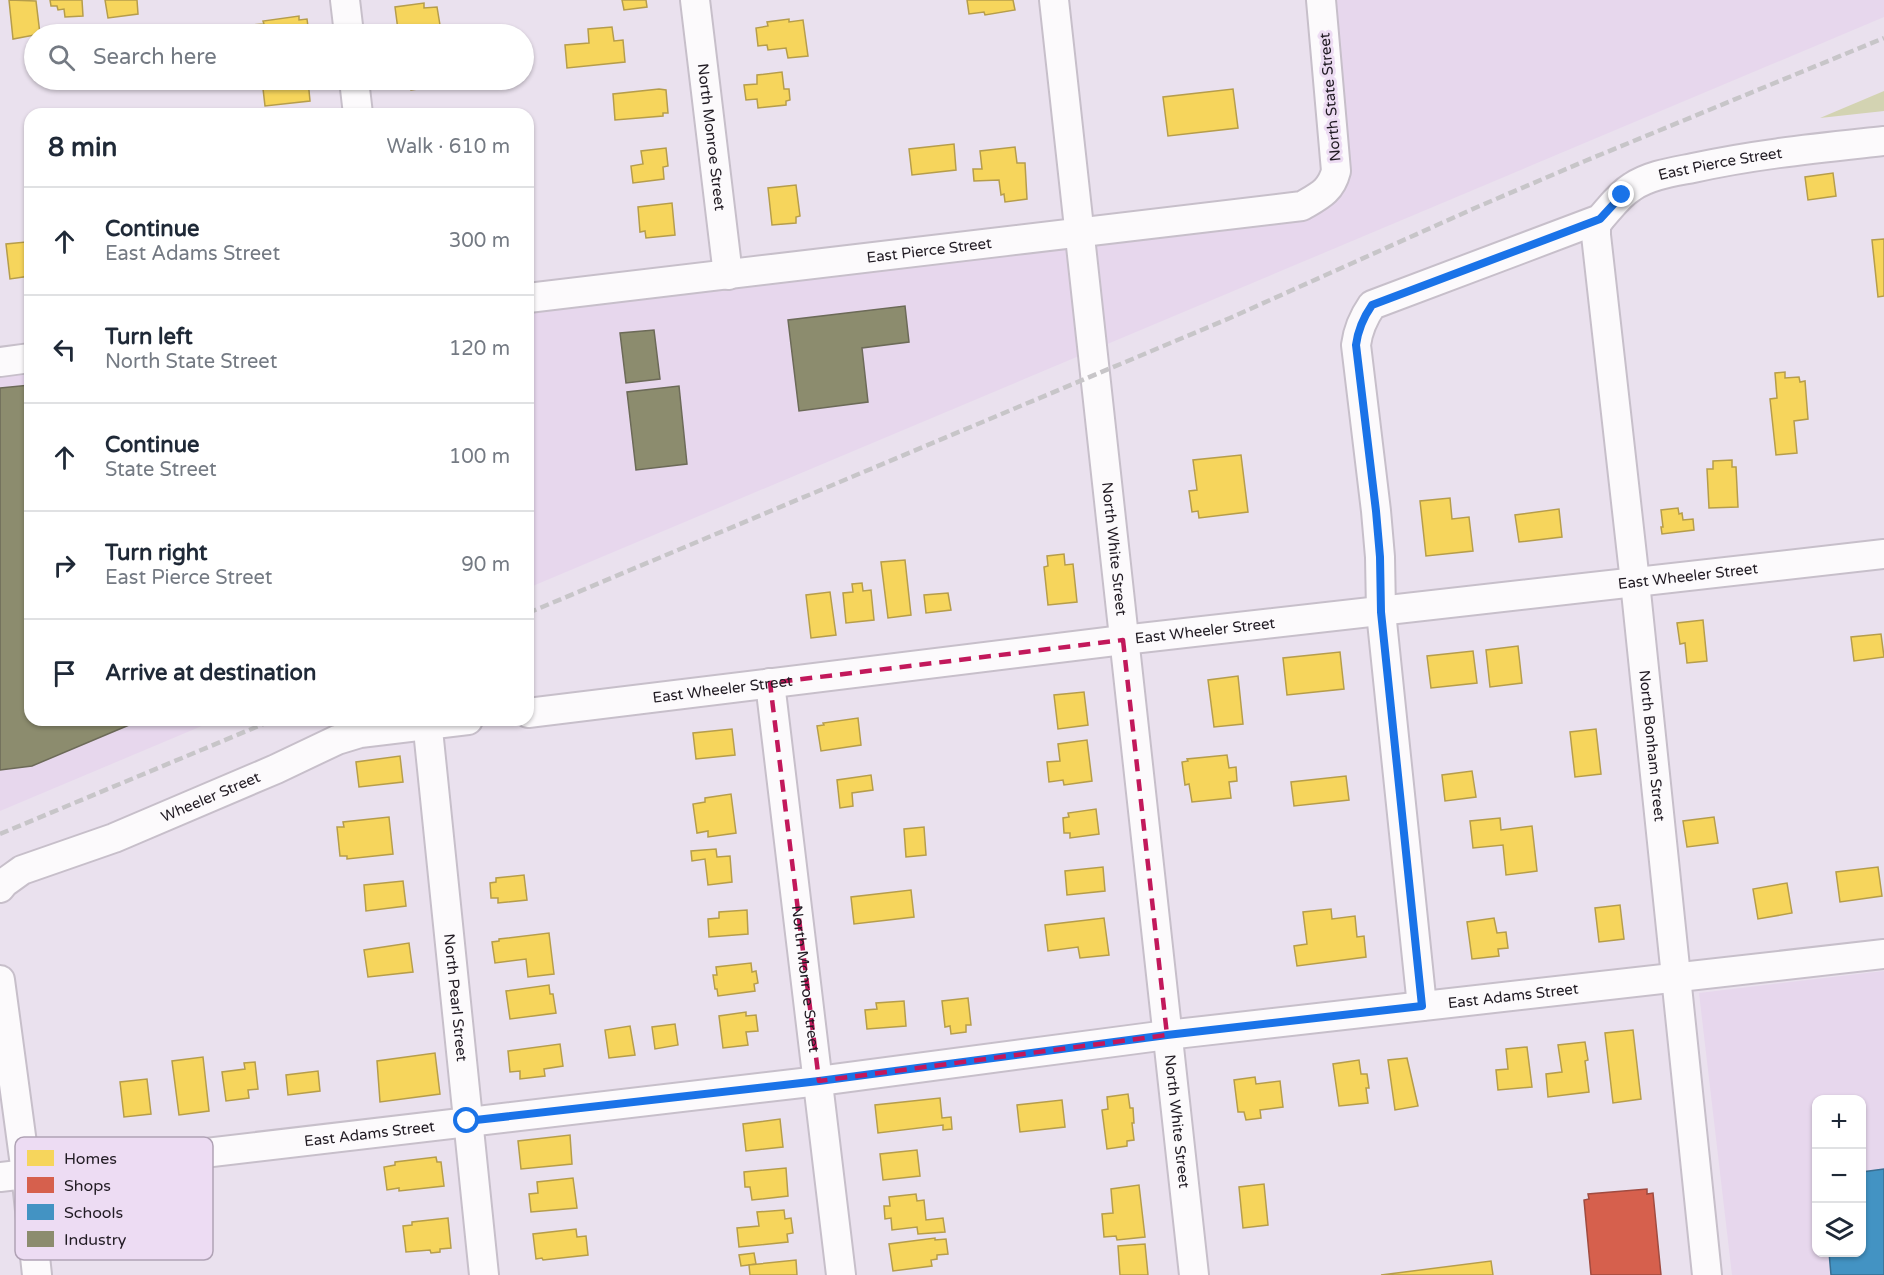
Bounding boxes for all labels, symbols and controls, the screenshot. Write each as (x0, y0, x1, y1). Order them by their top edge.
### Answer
search box (24, 24, 534, 90)
street label: North State Street (1315, 32, 1345, 162)
icon: search (45, 41, 78, 74)
text: Search here (93, 44, 217, 70)
street label: North Monroe Street (694, 62, 729, 212)
text: 8 min (48, 132, 117, 163)
text: Walk · 610 m (387, 135, 510, 159)
street label: East Pierce Street (1656, 144, 1784, 184)
route end (1608, 181, 1634, 207)
text: Continue (105, 216, 200, 242)
icon: ahead (48, 225, 81, 258)
text: 300 m (449, 229, 510, 253)
street label: East Pierce Street (866, 234, 993, 267)
text: East Adams Street (105, 242, 280, 266)
text: Turn left (105, 324, 193, 350)
icon: left (48, 333, 81, 366)
text: 120 m (449, 337, 510, 361)
text: North State Street (105, 350, 277, 374)
text: Continue (105, 432, 200, 458)
icon: ahead (48, 441, 81, 474)
text: 100 m (449, 445, 510, 469)
text: State Street (105, 458, 217, 482)
street label: North White Street (1098, 481, 1131, 617)
text: Turn right (105, 540, 207, 566)
icon: right (48, 549, 81, 582)
text: 90 m (461, 553, 510, 577)
street label: East Wheeler Street (1617, 559, 1759, 593)
text: East Pierce Street (105, 566, 272, 590)
street label: East Wheeler Street (1134, 614, 1276, 648)
icon: arrive (48, 657, 81, 690)
text: Arrive at destination (105, 660, 316, 686)
street label: North Bonham Street (1635, 669, 1669, 823)
street label: East Wheeler Street (652, 672, 794, 707)
street label: Wheeler Street (158, 768, 263, 826)
street label: North Monroe Street (788, 904, 823, 1054)
street label: North Pearl Street (440, 933, 471, 1063)
street label: East Adams Street (1447, 980, 1580, 1012)
street label: North White Street (1161, 1053, 1193, 1189)
map controls (1812, 1095, 1866, 1257)
button: + (1812, 1095, 1866, 1149)
route start (453, 1107, 479, 1133)
street label: East Adams Street (303, 1117, 436, 1150)
legend (15, 1137, 213, 1260)
text: Homes (64, 1149, 117, 1169)
button: − (1812, 1149, 1866, 1203)
text: Shops (64, 1176, 111, 1196)
text: Schools (64, 1203, 123, 1223)
button: layers (1812, 1203, 1866, 1257)
text: Industry (64, 1230, 127, 1250)

